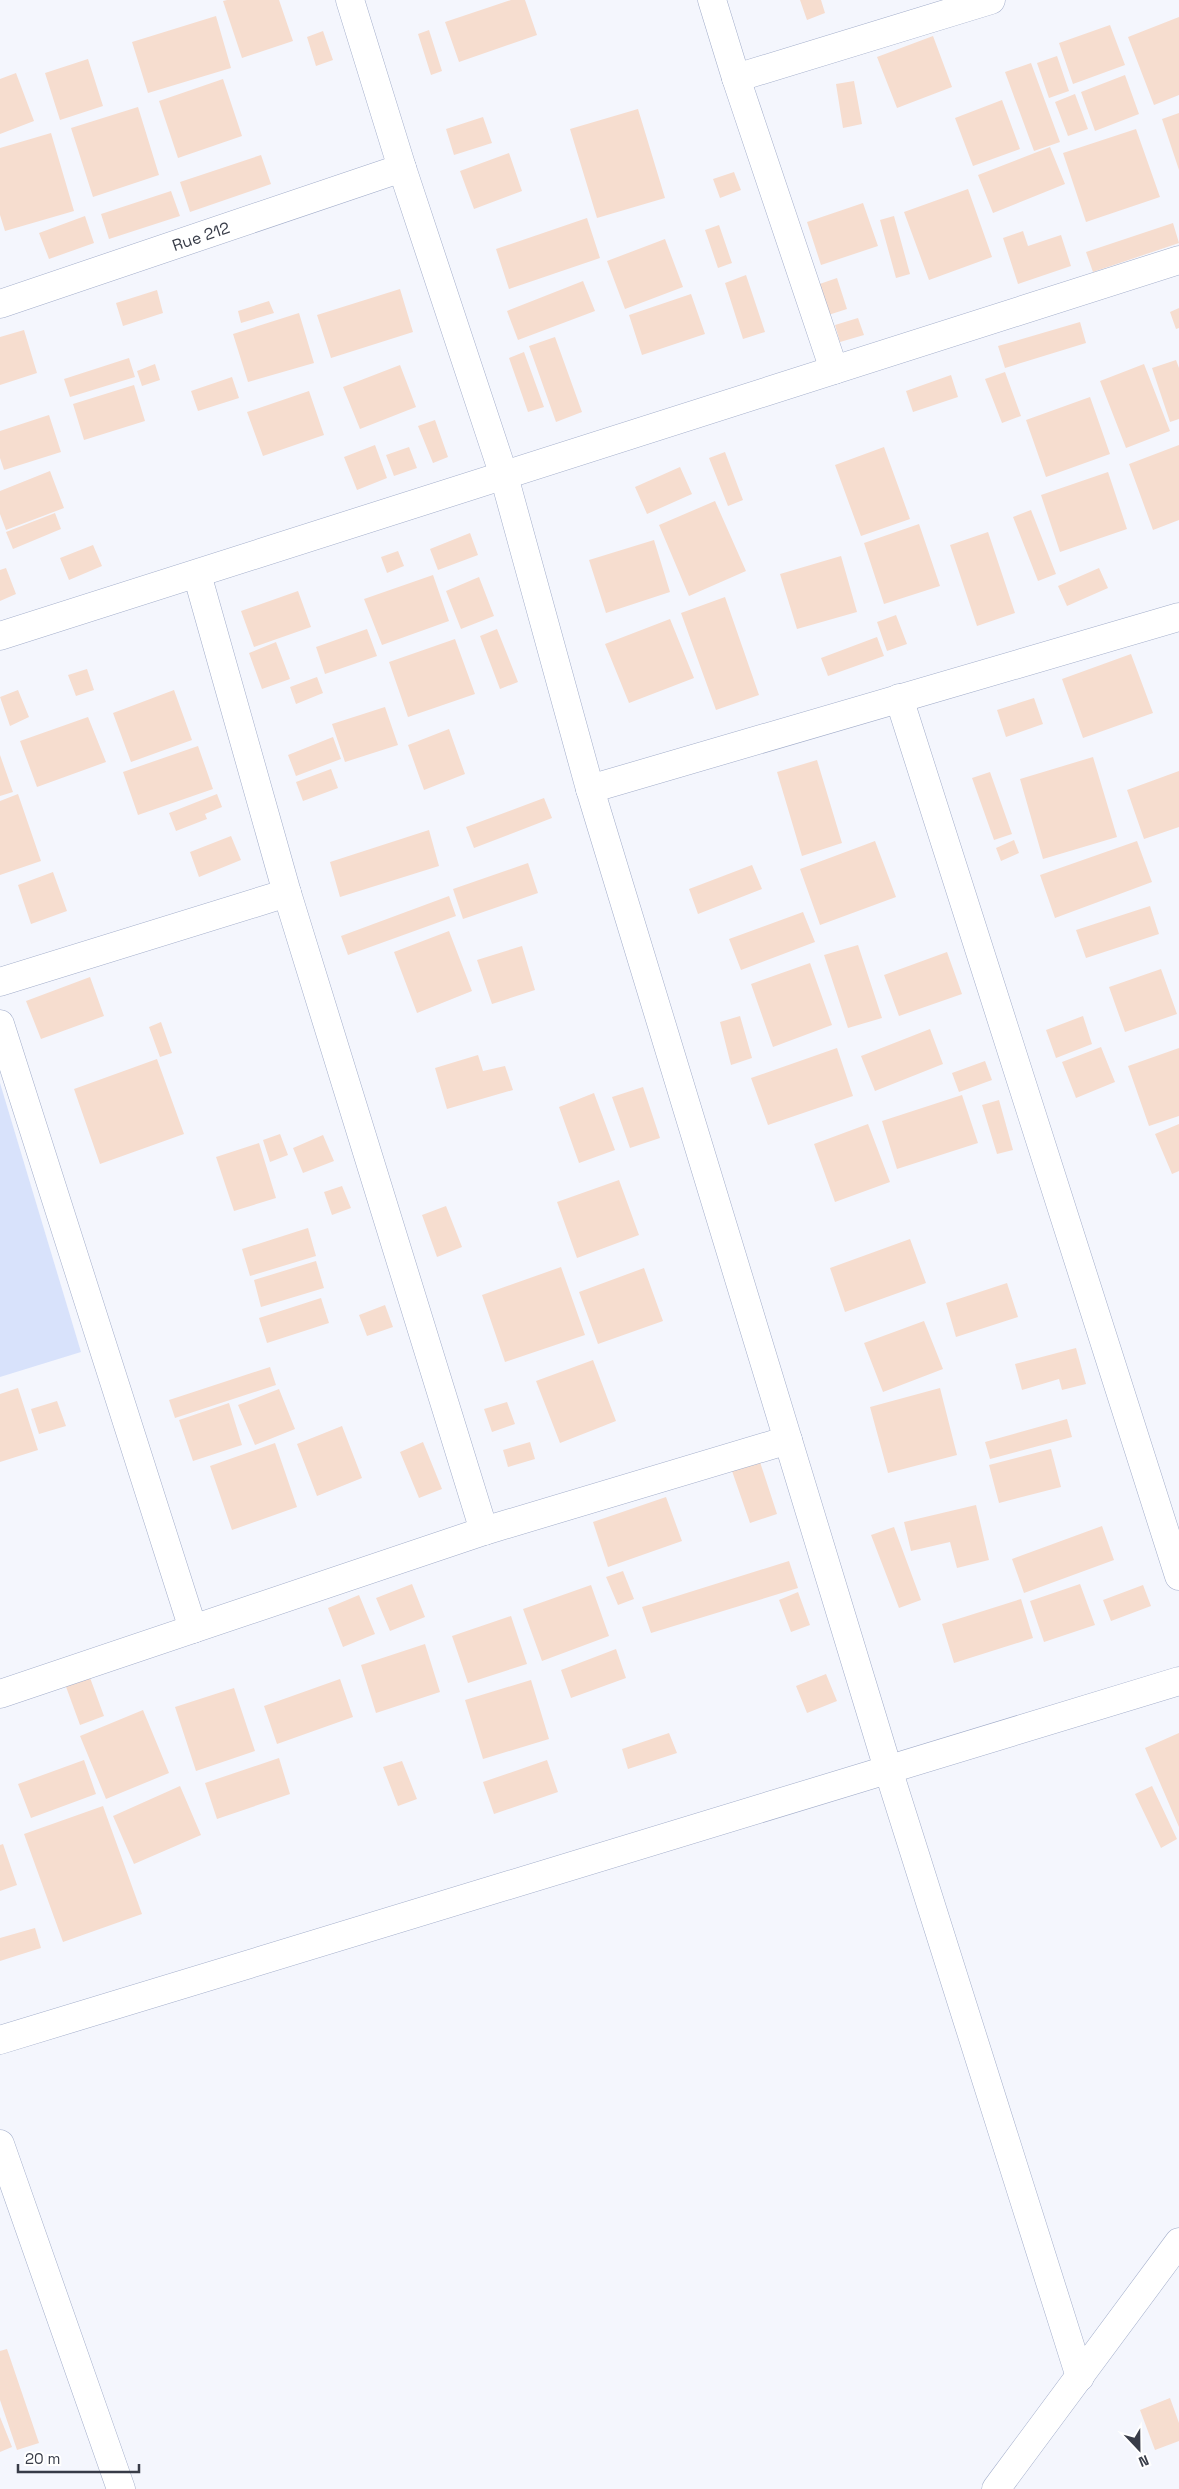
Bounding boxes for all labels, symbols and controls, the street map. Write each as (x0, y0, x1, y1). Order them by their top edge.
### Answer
street label: Rue 212 (169, 217, 233, 256)
north arrow (1114, 2424, 1164, 2474)
scale bar (18, 2442, 139, 2474)
text: 20 m (25, 2449, 60, 2468)
text: N (1136, 2451, 1152, 2471)

